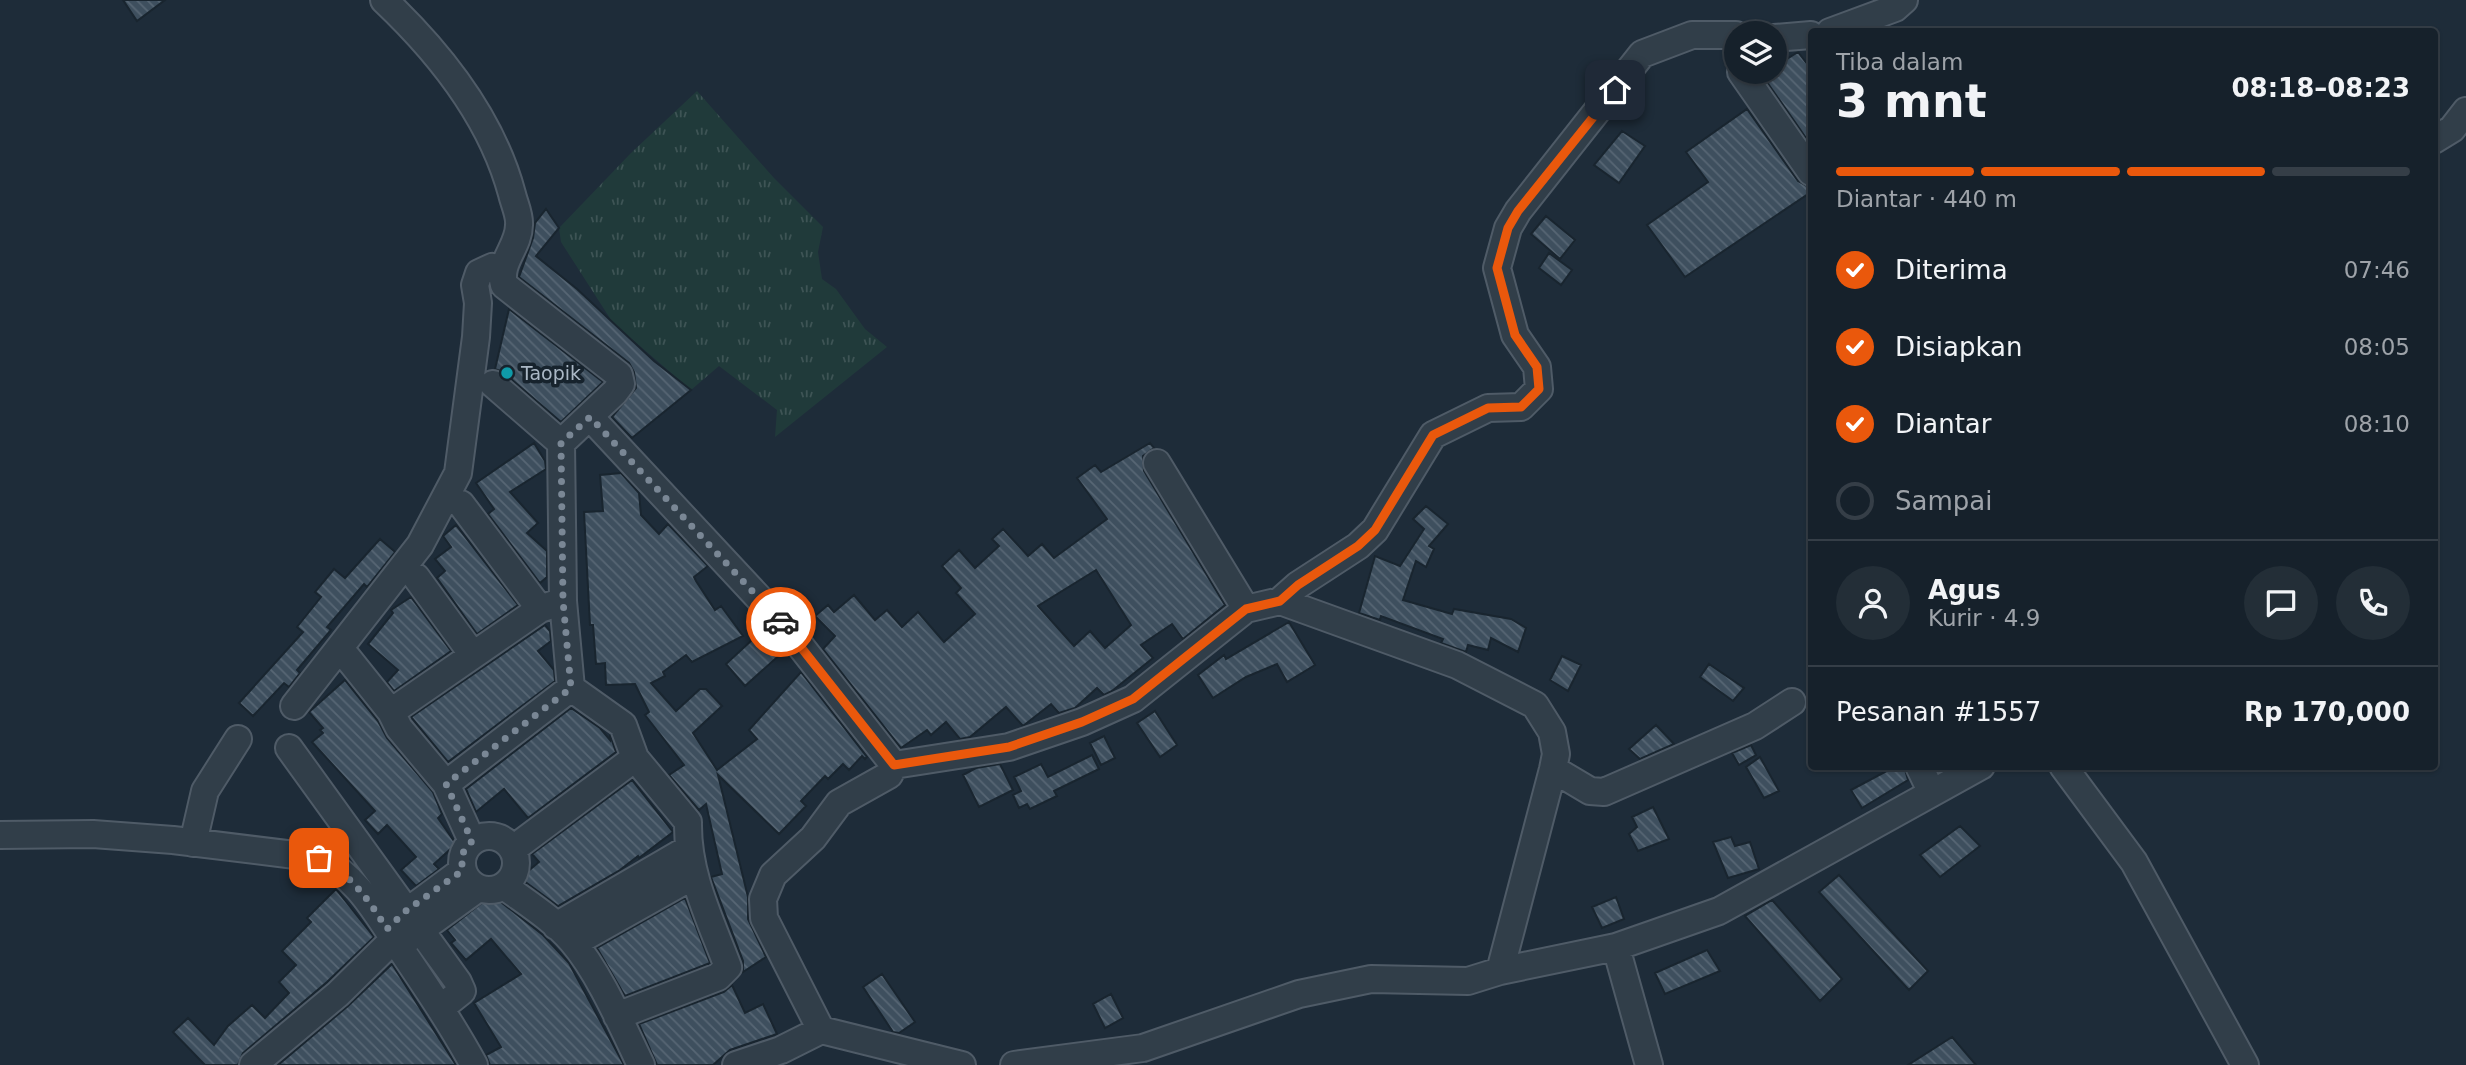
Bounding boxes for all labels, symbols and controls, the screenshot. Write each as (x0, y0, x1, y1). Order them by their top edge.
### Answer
map controls (1724, 21, 1787, 84)
button: layers (1724, 21, 1787, 84)
text: Tiba dalam (1836, 49, 1963, 75)
pin (1585, 60, 1645, 120)
icon: home (1596, 71, 1634, 109)
text: 08:18–08:23 (2231, 73, 2410, 103)
text: 3 mnt (1836, 74, 1987, 128)
text: Diantar · 440 m (1836, 186, 2017, 212)
icon: check (1836, 251, 1874, 289)
text: Diterima (1895, 255, 2008, 285)
text: 07:46 (2344, 257, 2410, 283)
icon: check (1836, 328, 1874, 366)
text: Disiapkan (1895, 332, 2022, 362)
text: 08:05 (2344, 334, 2410, 360)
place label: Taopik (520, 362, 581, 384)
marker: Taopik (499, 365, 515, 381)
icon: check (1836, 405, 1874, 443)
text: Diantar (1895, 409, 1991, 439)
text: 08:10 (2344, 411, 2410, 437)
text: Sampai (1895, 486, 1992, 516)
button: person (1836, 566, 1910, 640)
button: chat (2244, 566, 2318, 640)
button: phone (2336, 566, 2410, 640)
text: Agus (1928, 575, 2001, 605)
courier (746, 587, 816, 657)
icon: car (762, 603, 800, 641)
text: Kurir · 4.9 (1928, 605, 2040, 631)
text: Pesanan #1557 (1836, 697, 2041, 727)
text: Rp 170,000 (2244, 697, 2410, 727)
pin (289, 828, 349, 888)
icon: bag (300, 839, 338, 877)

